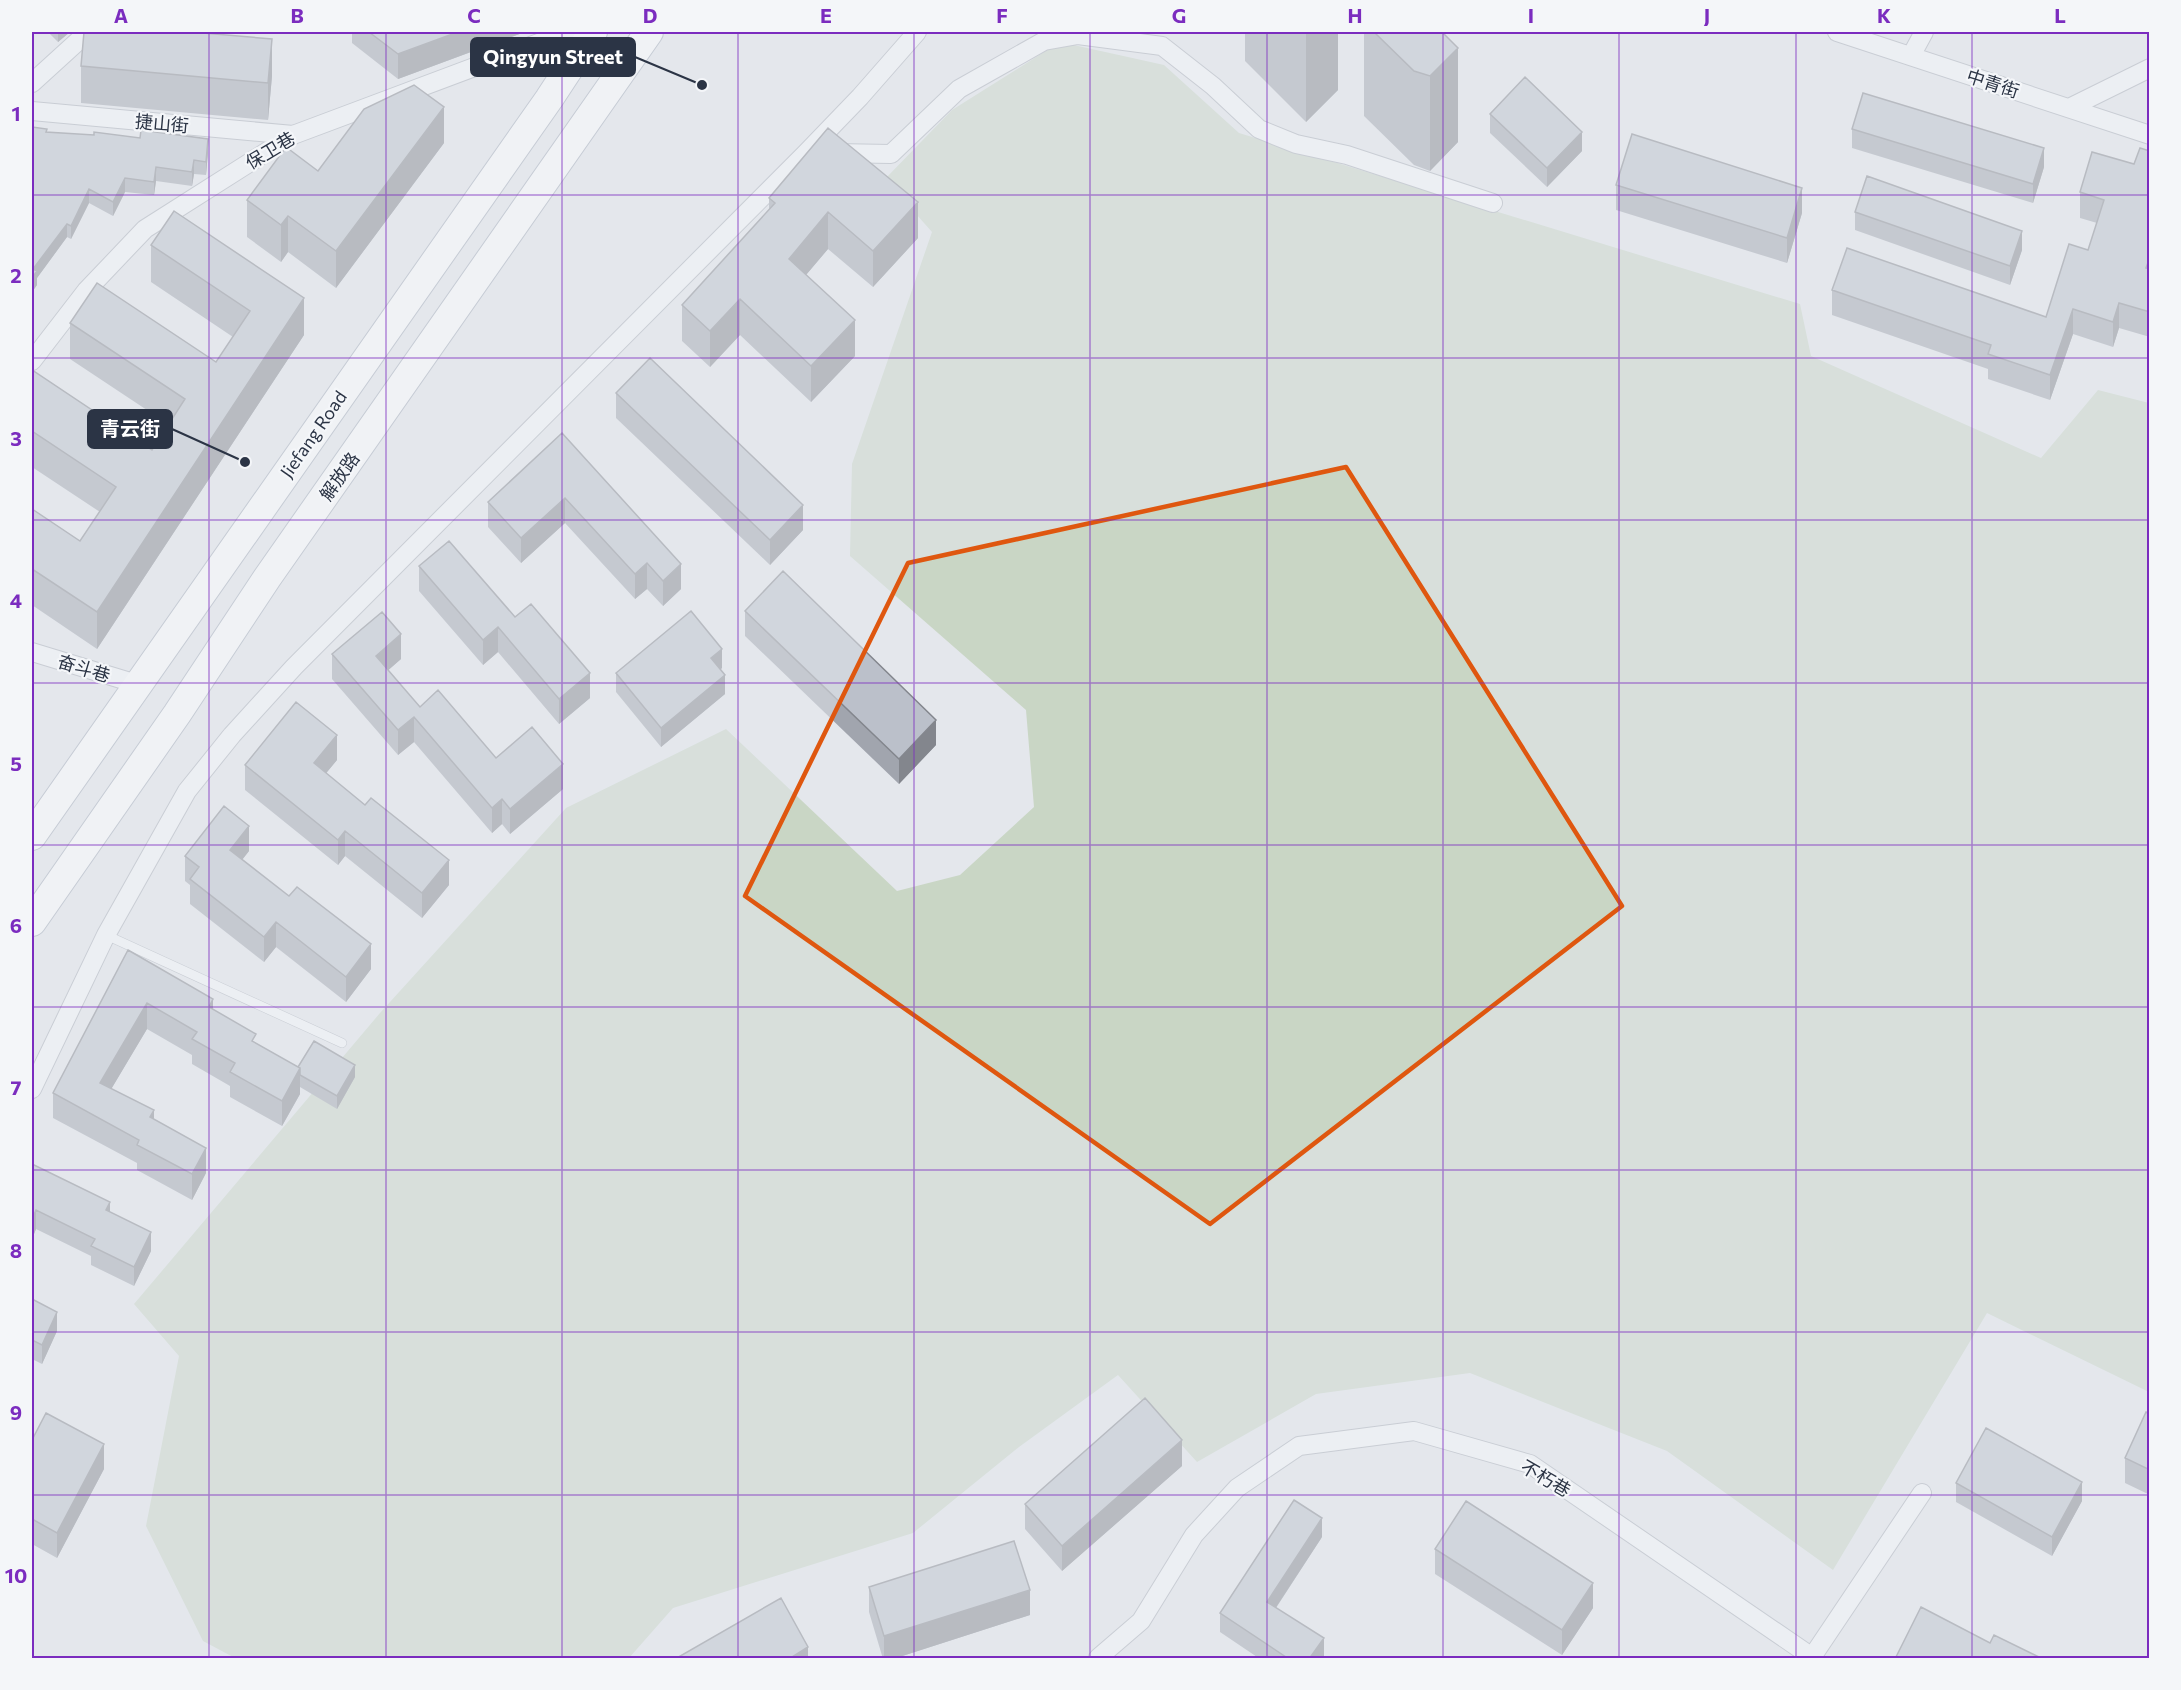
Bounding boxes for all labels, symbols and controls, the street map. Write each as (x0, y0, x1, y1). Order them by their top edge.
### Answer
text: A (114, 3, 128, 27)
text: B (290, 3, 304, 27)
text: C (467, 3, 481, 27)
text: D (643, 3, 657, 27)
text: E (820, 3, 832, 27)
text: F (996, 3, 1008, 27)
text: G (1172, 3, 1186, 27)
text: H (1348, 3, 1363, 27)
text: I (1528, 3, 1534, 27)
text: J (1704, 3, 1710, 27)
text: K (1877, 3, 1891, 27)
text: L (2054, 3, 2066, 27)
callout: Qingyun Street (471, 38, 635, 76)
text: Qingyun Street (483, 44, 623, 68)
street label: 中青街 (1964, 64, 2022, 102)
text: 1 (11, 101, 21, 125)
street label: 捷山街 (134, 110, 190, 136)
street label: 保卫巷 (241, 127, 299, 173)
text: 2 (10, 263, 22, 287)
street label: Jiefang Road (275, 386, 351, 482)
callout: 青云街 (88, 410, 172, 448)
text: 青云街 (100, 416, 160, 440)
text: 3 (10, 426, 22, 450)
street label: 解放路 (315, 448, 363, 504)
text: 4 (10, 588, 22, 612)
street label: 奋斗巷 (55, 650, 113, 686)
text: 5 (10, 751, 22, 775)
text: 6 (10, 913, 22, 937)
text: 7 (11, 1075, 22, 1099)
text: 8 (10, 1238, 22, 1262)
text: 9 (10, 1400, 22, 1424)
street label: 不朽巷 (1517, 1455, 1575, 1501)
text: 10 (5, 1563, 27, 1587)

